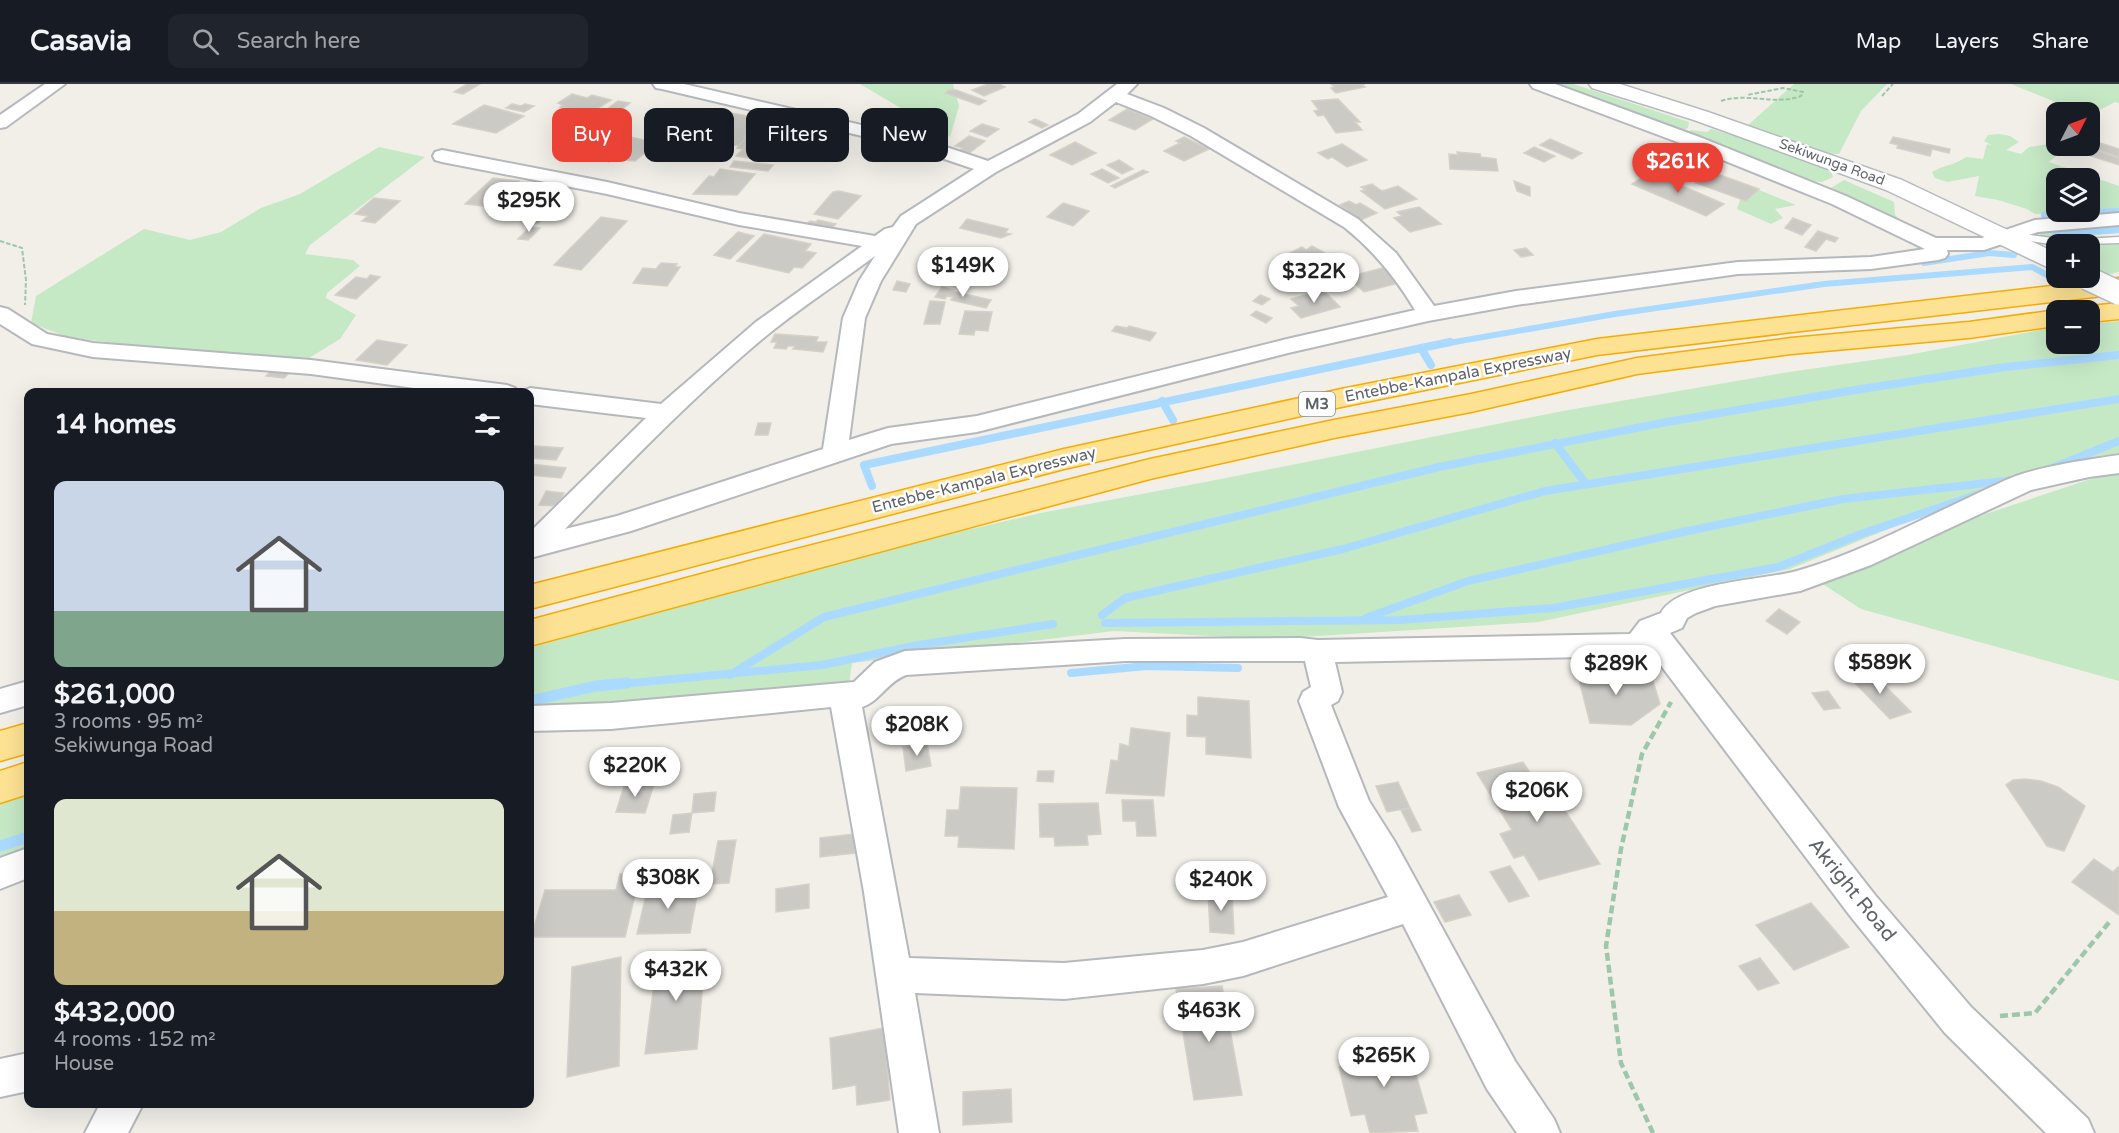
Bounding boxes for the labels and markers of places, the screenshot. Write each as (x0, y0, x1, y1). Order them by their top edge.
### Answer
pin: $261K (1636, 143, 1720, 194)
pin: $295K (487, 182, 571, 233)
pin: $149K (921, 247, 1005, 298)
pin: $322K (1272, 253, 1356, 304)
pin: $589K (1838, 644, 1922, 695)
pin: $289K (1574, 645, 1658, 696)
pin: $208K (875, 706, 959, 757)
pin: $220K (593, 747, 677, 798)
pin: $206K (1495, 772, 1579, 823)
pin: $308K (626, 859, 710, 910)
pin: $240K (1179, 861, 1263, 912)
pin: $432K (634, 951, 718, 1002)
pin: $463K (1167, 992, 1251, 1043)
pin: $265K (1342, 1037, 1426, 1088)

